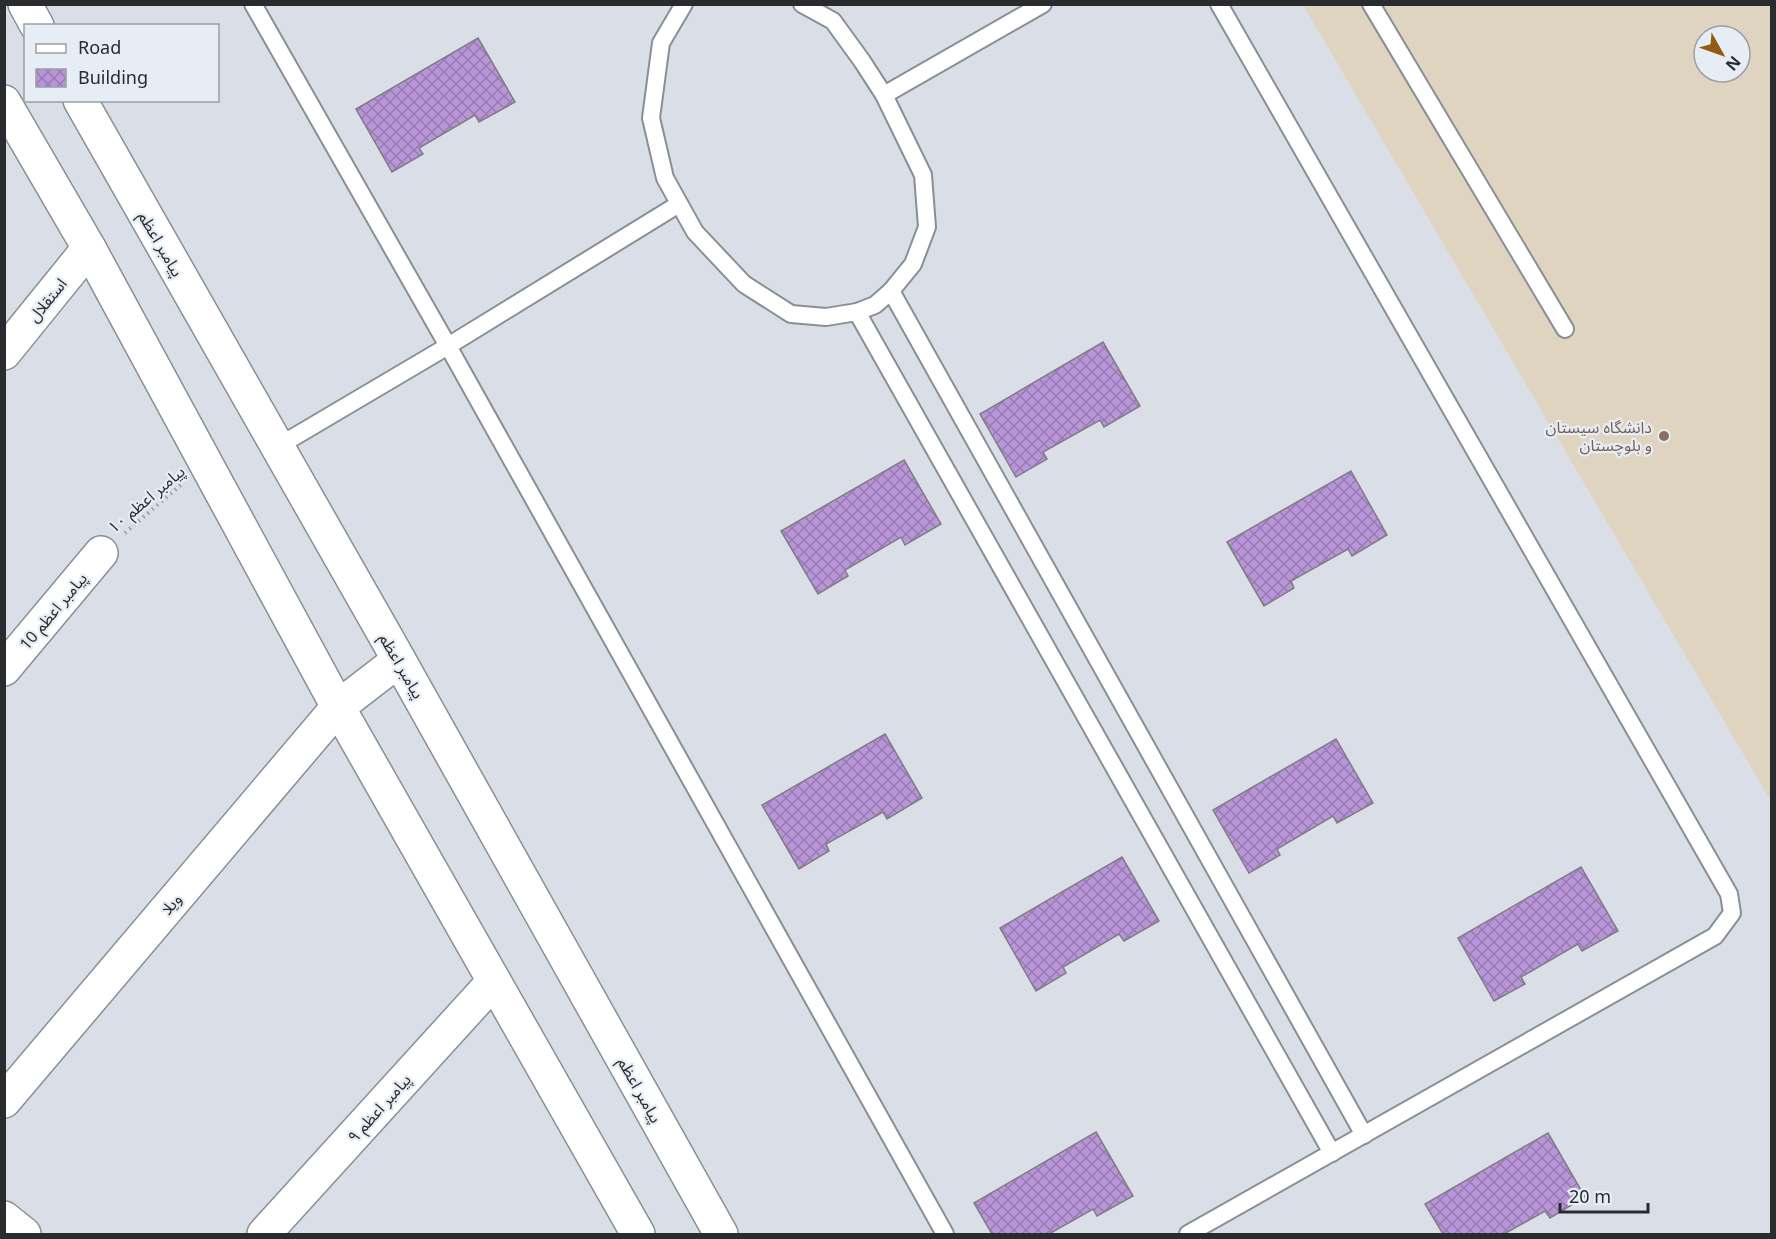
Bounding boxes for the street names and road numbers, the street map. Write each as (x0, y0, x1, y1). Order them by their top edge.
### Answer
street label: پیامبر اعظم (132, 207, 189, 282)
street label: استقلال (22, 273, 72, 327)
street label: پیامبر اعظم ۱۰ (103, 460, 191, 539)
street label: پیامبر اعظم 10 (14, 568, 93, 656)
street label: پیامبر اعظم (373, 629, 430, 704)
street label: ویلا (156, 889, 186, 919)
street label: پیامبر اعظم (611, 1053, 667, 1128)
street label: پیامبر اعظم ۹ (342, 1069, 417, 1148)

